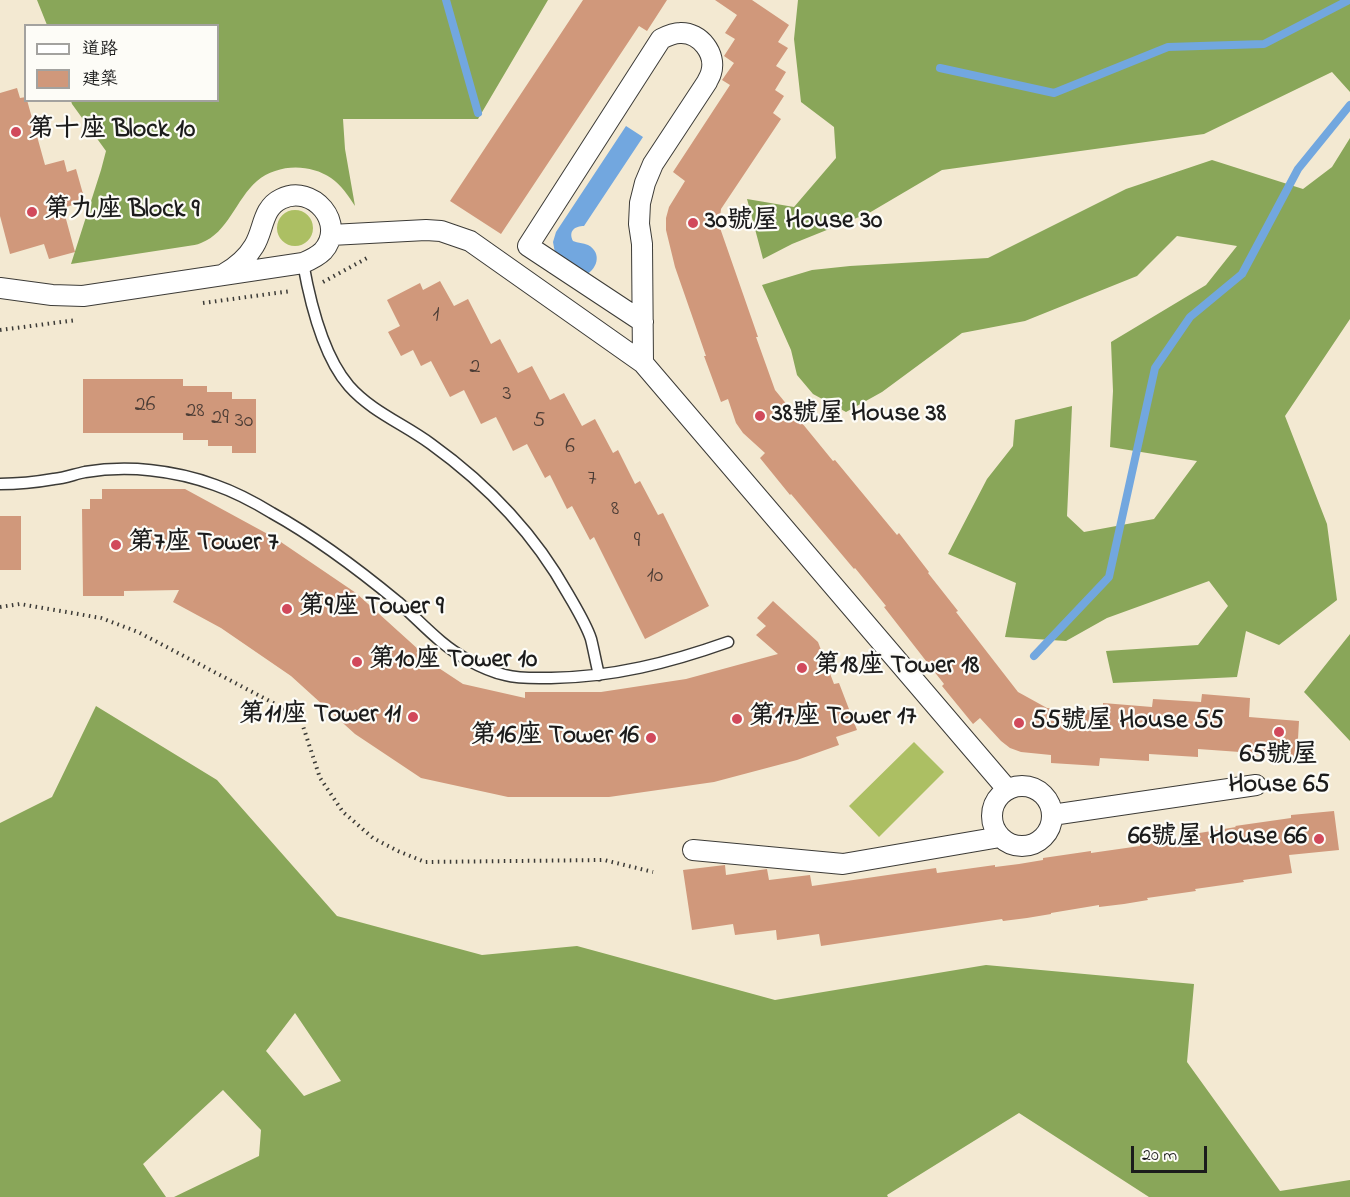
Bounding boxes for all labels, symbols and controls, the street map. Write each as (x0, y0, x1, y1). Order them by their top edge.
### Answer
legend (24, 24, 219, 102)
text: 道路 (82, 37, 118, 63)
text: 建築 (82, 67, 118, 93)
place label: 第十座 Block 10 (28, 116, 195, 148)
marker: 第十座 Block 10 (9, 125, 23, 139)
place label: 第九座 Block 9 (44, 196, 200, 228)
marker: 第九座 Block 9 (25, 205, 39, 219)
place label: 30號屋 House 30 (705, 207, 882, 239)
marker: 30號屋 House 30 (686, 216, 700, 230)
house number: 1 (433, 303, 439, 329)
house number: 2 (470, 355, 480, 381)
house number: 3 (502, 382, 512, 408)
house number: 26 (135, 393, 155, 419)
house number: 28 (185, 399, 205, 425)
place label: 38號屋 House 38 (772, 400, 946, 432)
house number: 29 (211, 406, 229, 432)
house number: 30 (235, 409, 253, 435)
house number: 5 (533, 409, 545, 435)
marker: 38號屋 House 38 (753, 409, 767, 423)
house number: 6 (565, 435, 575, 461)
house number: 7 (587, 467, 597, 493)
house number: 8 (611, 497, 619, 523)
place label: 第7座 Tower 7 (128, 529, 279, 561)
house number: 9 (634, 529, 640, 555)
marker: 第7座 Tower 7 (109, 538, 123, 552)
house number: 10 (647, 564, 663, 590)
place label: 第9座 Tower 9 (299, 593, 444, 625)
marker: 第9座 Tower 9 (280, 602, 294, 616)
place label: 第10座 Tower 10 (369, 646, 537, 678)
place label: 第18座 Tower 18 (814, 652, 979, 684)
marker: 第10座 Tower 10 (350, 655, 364, 669)
marker: 第18座 Tower 18 (795, 661, 809, 675)
place label: 第11座 Tower 11 (239, 701, 401, 733)
place label: 第17座 Tower 17 (749, 703, 916, 735)
place label: 55號屋 House 55 (1031, 707, 1224, 739)
marker: 第11座 Tower 11 (406, 710, 420, 724)
marker: 第17座 Tower 17 (730, 712, 744, 726)
marker: 55號屋 House 55 (1012, 716, 1026, 730)
place label: 第16座 Tower 16 (470, 722, 639, 754)
marker: 65號屋 House 65 (1272, 725, 1286, 739)
marker: 第16座 Tower 16 (644, 731, 658, 745)
place label: 65號屋 House 65 (1228, 741, 1330, 802)
place label: 66號屋 House 66 (1128, 823, 1307, 855)
marker: 66號屋 House 66 (1312, 832, 1326, 846)
scale bar (1134, 1134, 1210, 1172)
text: 20 m (1142, 1143, 1177, 1169)

